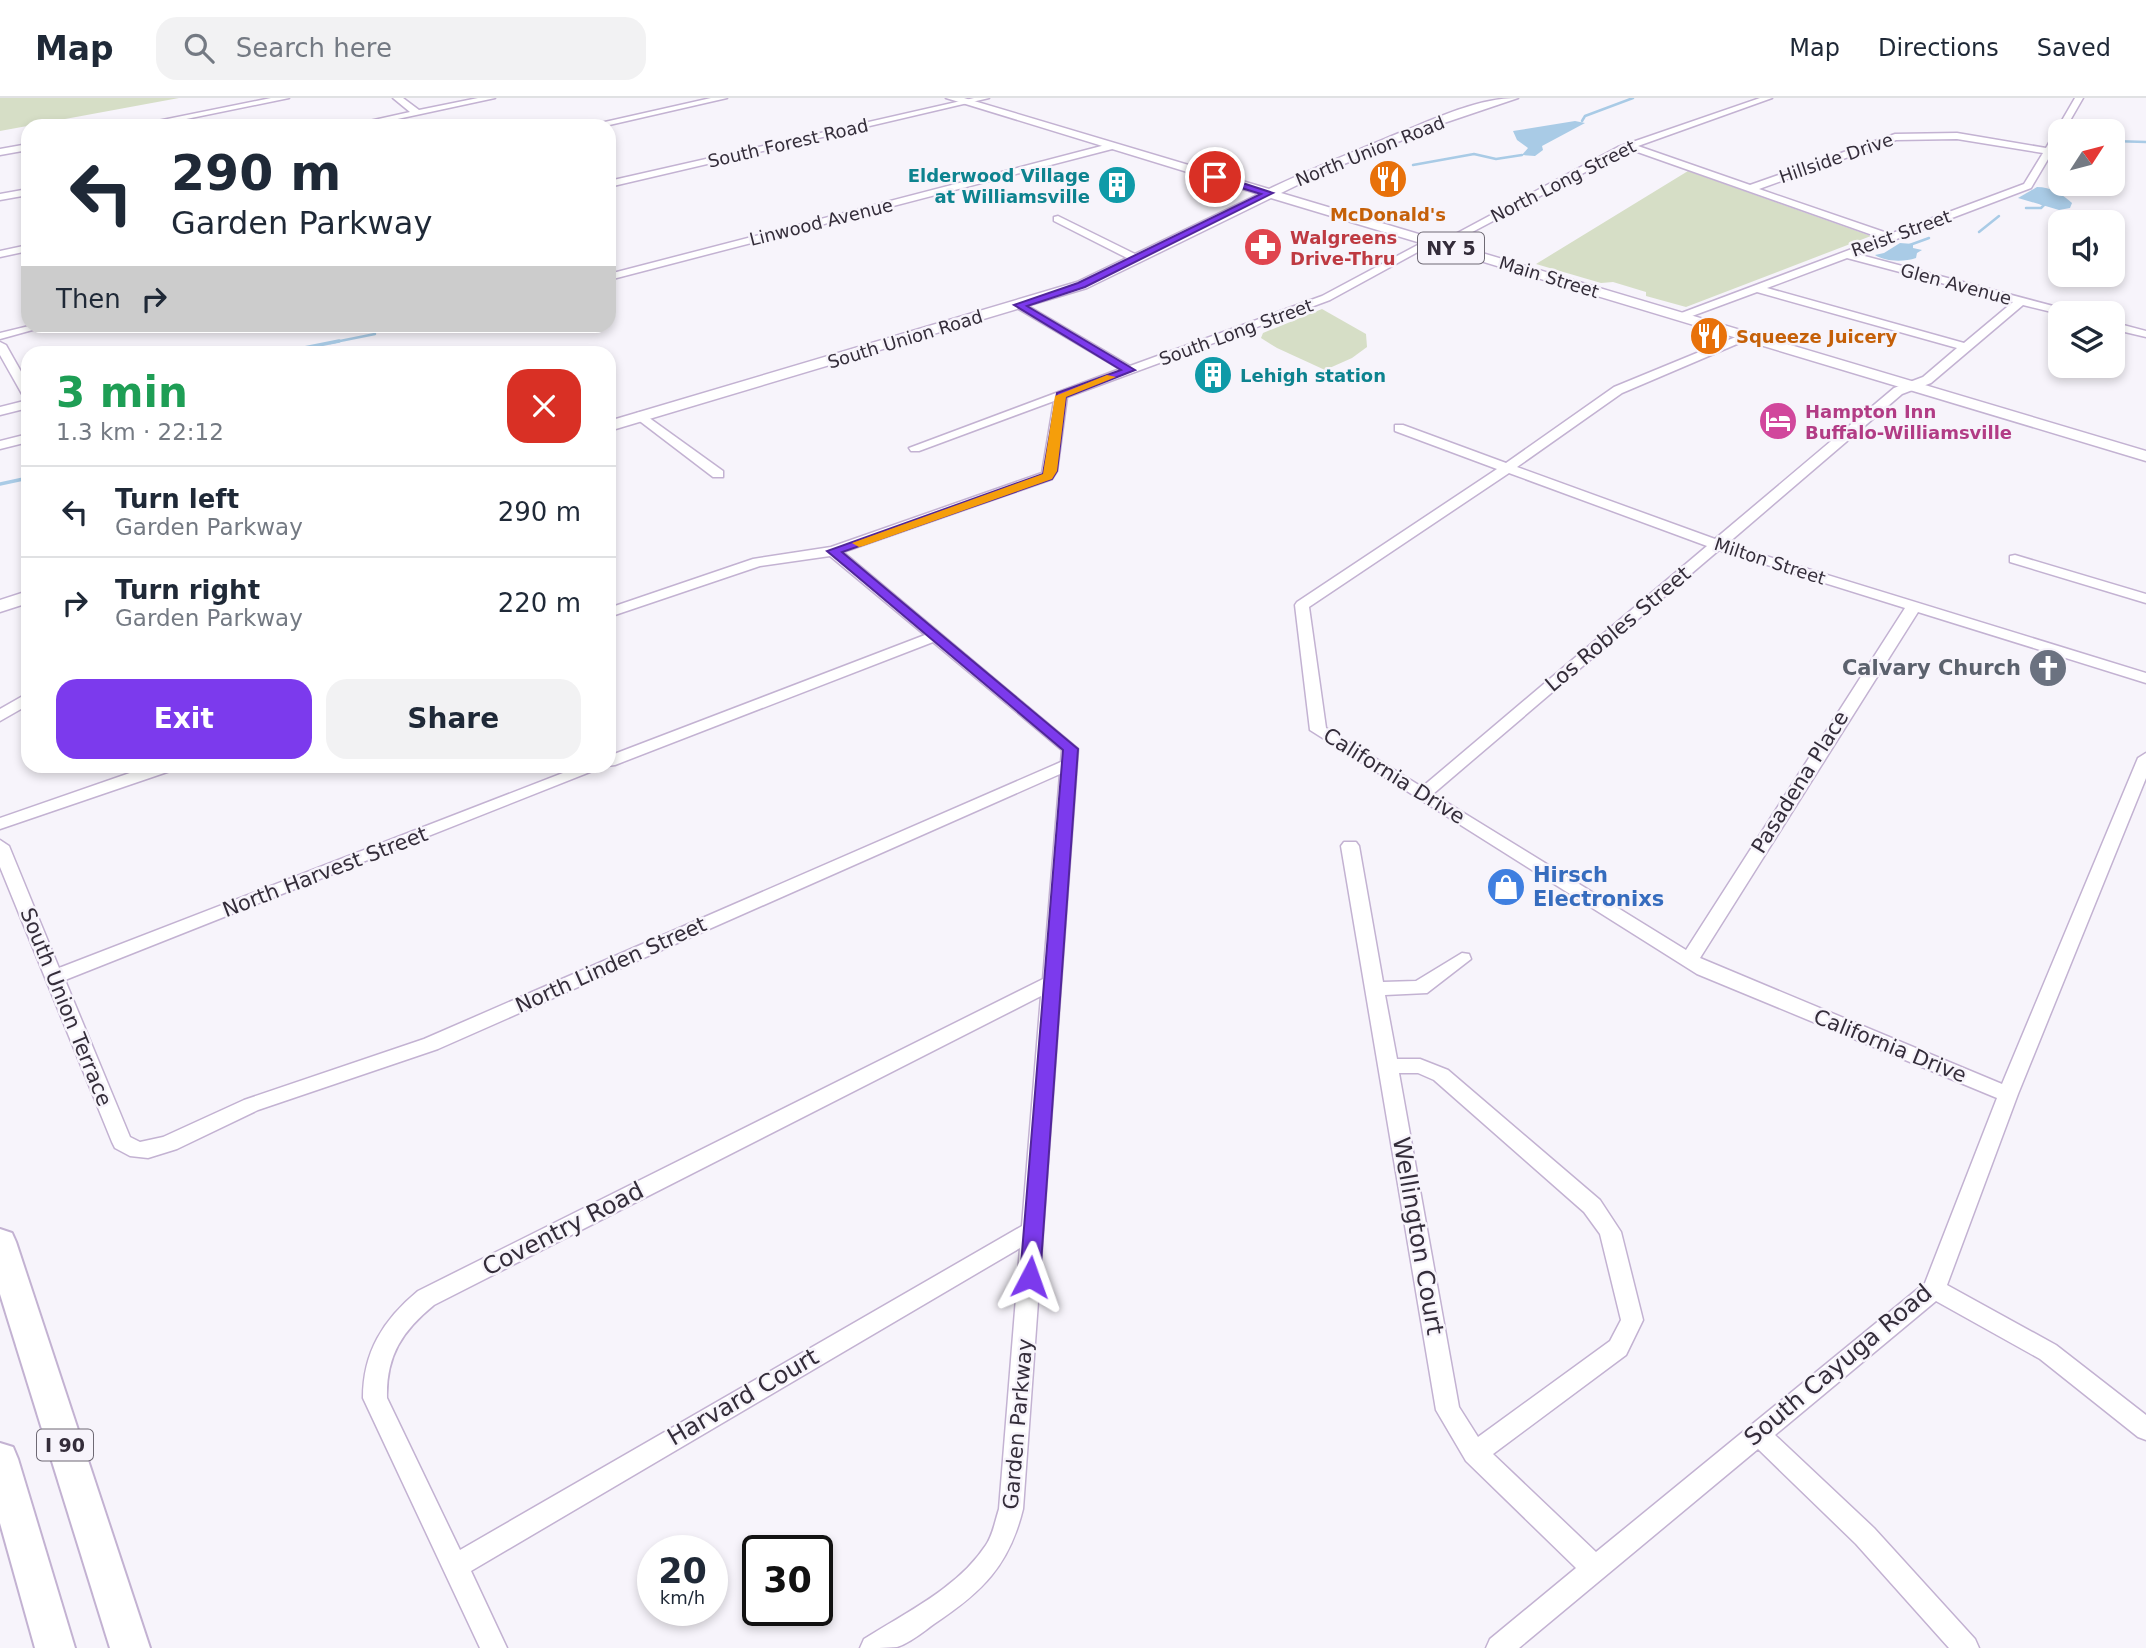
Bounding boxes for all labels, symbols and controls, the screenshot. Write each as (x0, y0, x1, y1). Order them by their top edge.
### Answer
search box (156, 17, 646, 80)
text: Map (35, 29, 114, 68)
icon: search (180, 29, 218, 67)
text: Search here (236, 33, 392, 63)
text: Map (1789, 34, 1840, 62)
text: Directions (1878, 34, 1999, 62)
text: Saved (2037, 34, 2111, 62)
street label: North Union Road (1292, 111, 1448, 191)
street label: South Forest Road (706, 114, 870, 172)
north arrow (2048, 119, 2124, 196)
map controls (2048, 119, 2125, 378)
street label: Hillside Drive (1776, 129, 1896, 187)
street label: North Long Street (1487, 135, 1639, 227)
text: 290 m (171, 145, 341, 202)
icon: left (56, 147, 147, 238)
pin (1185, 147, 1245, 207)
icon: arrive (1196, 158, 1234, 196)
restaurant icon: McDonald's (1367, 158, 1409, 200)
building icon: Elderwood Village at Williamsville (1096, 164, 1138, 206)
place label: Elderwood Village at Williamsville (908, 165, 1090, 207)
street label: Linwood Avenue (747, 194, 895, 250)
text: Garden Parkway (171, 204, 432, 242)
place label: McDonald's (1330, 204, 1446, 225)
street label: Reist Street (1848, 205, 1954, 261)
button: sound (2048, 210, 2125, 287)
pharmacy icon: Walgreens Drive-Thru (1242, 226, 1284, 268)
place label: Walgreens Drive-Thru (1290, 227, 1397, 269)
road number: NY 5 (1418, 232, 1484, 264)
street label: Main Street (1496, 252, 1602, 302)
street label: Glen Avenue (1898, 259, 2014, 309)
icon: right (135, 280, 173, 318)
text: Then (56, 284, 121, 314)
street label: South Long Street (1156, 294, 1316, 370)
button: layers (2048, 301, 2125, 378)
street label: South Union Road (825, 305, 985, 373)
restaurant icon: Squeeze Juicery (1688, 315, 1730, 357)
place label: Squeeze Juicery (1736, 326, 1897, 347)
building icon: Lehigh station (1192, 354, 1234, 396)
place label: Lehigh station (1240, 365, 1386, 386)
text: 3 min (56, 368, 188, 417)
button: close (507, 369, 581, 443)
hotel icon: Hampton Inn Buffalo-Williamsville (1757, 400, 1799, 442)
place label: Hampton Inn Buffalo-Williamsville (1805, 401, 2012, 443)
text: 1.3 km · 22:12 (56, 419, 224, 445)
text: Turn left (115, 484, 239, 514)
icon: left (56, 493, 94, 531)
text: 290 m (498, 497, 581, 527)
text: Garden Parkway (115, 514, 303, 540)
street label: Milton Street (1712, 533, 1828, 589)
street label: Los Robles Street (1541, 561, 1695, 697)
text: Turn right (115, 575, 260, 605)
icon: right (56, 584, 94, 622)
text: 220 m (498, 588, 581, 618)
text: Garden Parkway (115, 605, 303, 631)
church icon: Calvary Church (2027, 647, 2069, 689)
place label: Calvary Church (1842, 656, 2021, 680)
button: Exit (56, 679, 312, 759)
button: Share (326, 679, 581, 759)
street label: Pasadena Place (1747, 706, 1853, 858)
street label: California Drive (1319, 723, 1469, 829)
street label: North Harvest Street (219, 822, 431, 922)
place label: Hirsch Electronixs (1533, 863, 1664, 911)
shop icon: Hirsch Electronixs (1485, 866, 1527, 908)
street label: South Union Terrace (15, 904, 117, 1110)
street label: North Linden Street (512, 912, 710, 1018)
street label: California Drive (1810, 1004, 1970, 1088)
street label: Wellington Court (1387, 1135, 1449, 1337)
street label: Coventry Road (478, 1176, 648, 1282)
position arrow (993, 1240, 1067, 1314)
street label: South Cayuga Road (1739, 1278, 1937, 1452)
street label: Garden Parkway (999, 1338, 1037, 1510)
street label: Harvard Court (662, 1342, 824, 1452)
road number: I 90 (37, 1429, 93, 1460)
speed limit sign: 30 (742, 1535, 833, 1626)
text: 20 (658, 1551, 707, 1591)
text: km/h (660, 1587, 705, 1608)

